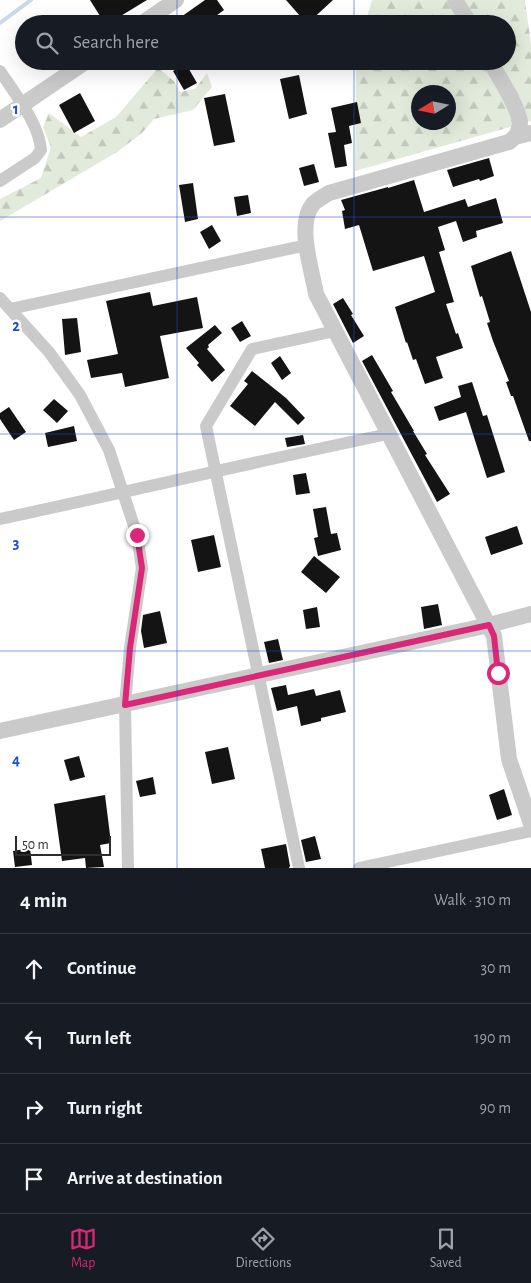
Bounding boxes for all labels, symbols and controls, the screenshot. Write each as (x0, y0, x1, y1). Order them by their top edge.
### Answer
search box (15, 15, 516, 70)
icon: search (33, 29, 61, 57)
text: Search here (73, 33, 159, 52)
north arrow (411, 85, 456, 130)
text: 1 (13, 101, 19, 117)
text: 2 (12, 318, 20, 334)
route end (126, 524, 149, 547)
text: 3 (13, 535, 20, 551)
route start (487, 662, 510, 685)
text: 4 (12, 752, 20, 768)
scale bar (15, 833, 111, 856)
text: 50 m (22, 838, 49, 852)
text: 4 min (20, 890, 67, 911)
text: Walk · 310 m (434, 892, 511, 908)
icon: ahead (20, 955, 48, 983)
text: Continue (67, 959, 136, 978)
text: 30 m (481, 960, 511, 976)
icon: left (20, 1025, 48, 1053)
text: Turn left (67, 1029, 131, 1048)
text: 190 m (474, 1030, 511, 1046)
icon: right (20, 1095, 48, 1123)
text: Turn right (67, 1099, 142, 1118)
text: 90 m (480, 1100, 511, 1116)
icon: arrive (20, 1165, 48, 1193)
text: Arrive at destination (67, 1169, 223, 1188)
tab: Map (69, 1225, 97, 1272)
tab: Directions (236, 1225, 291, 1272)
tab: Saved (430, 1225, 462, 1272)

